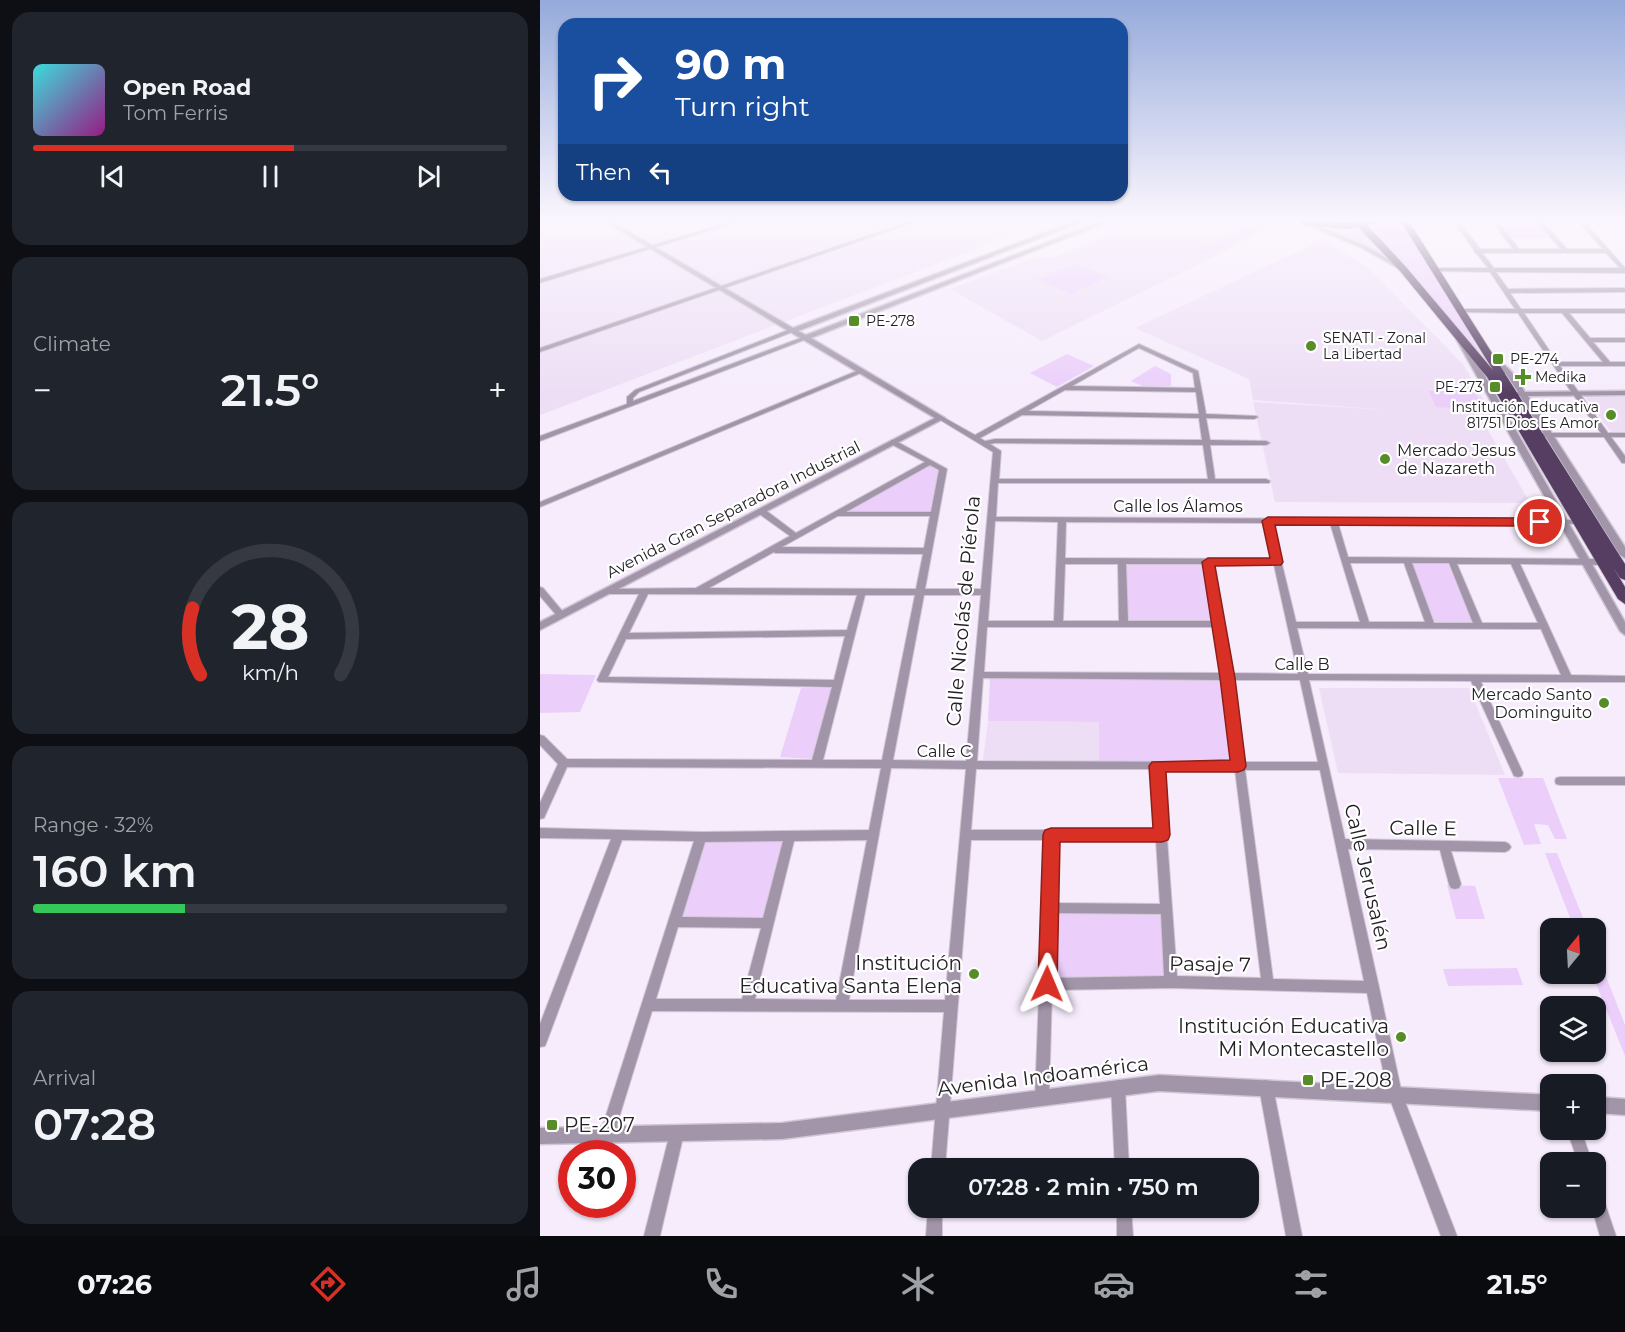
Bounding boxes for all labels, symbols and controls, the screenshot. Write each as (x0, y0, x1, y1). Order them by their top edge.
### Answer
text: 90 m (675, 38, 786, 90)
icon: right (576, 42, 654, 120)
text: Open Road (123, 74, 251, 101)
text: Turn right (675, 90, 810, 123)
text: Tom Ferris (123, 101, 228, 125)
icon: left (644, 156, 677, 189)
text: Then (576, 159, 632, 186)
icon: previous (96, 160, 129, 193)
icon: pause (254, 160, 287, 193)
icon: next (412, 160, 445, 193)
place label: PE-278 (866, 312, 915, 330)
marker: PE-278 (847, 314, 861, 328)
place label: SENATI - Zonal La Libertad (1323, 329, 1426, 363)
text: Climate (33, 332, 111, 356)
marker: SENATI - Zonal La Libertad (1304, 339, 1318, 353)
place label: PE-274 (1510, 350, 1559, 368)
marker: PE-274 (1491, 352, 1505, 366)
text: 21.5° (220, 362, 320, 417)
place label: Medika (1535, 368, 1587, 386)
text: − (33, 370, 52, 410)
text: + (488, 370, 507, 410)
marker: Medika (1516, 370, 1530, 384)
place label: PE-273 (1435, 378, 1483, 396)
marker: PE-273 (1488, 380, 1502, 394)
place label: Institución Educativa 81751 Dios Es Amor (1451, 398, 1599, 432)
marker: Institución Educativa 81751 Dios Es Amor (1604, 408, 1618, 422)
street label: Avenida Gran Separadora Industrial (603, 437, 863, 582)
place label: Mercado Jesus de Nazareth (1397, 441, 1516, 478)
marker: Mercado Jesus de Nazareth (1378, 452, 1392, 466)
street label: Calle Nicolás de Piérola (941, 495, 985, 727)
pin (1514, 496, 1565, 547)
street label: Calle los Álamos (1113, 497, 1243, 516)
icon: arrive (1523, 505, 1556, 538)
text: 28 (231, 589, 309, 665)
street label: Calle B (1274, 655, 1330, 674)
text: km/h (241, 659, 299, 685)
place label: Mercado Santo Dominguito (1471, 685, 1592, 722)
marker: Mercado Santo Dominguito (1597, 696, 1611, 710)
street label: Calle C (917, 742, 971, 761)
street label: Calle Jerusalén (1339, 801, 1397, 953)
text: Range · 32% (33, 813, 153, 837)
street label: Calle E (1389, 815, 1457, 841)
text: 160 km (33, 843, 197, 898)
north arrow (1540, 918, 1606, 984)
map controls (1540, 918, 1606, 1218)
place label: Institución Educativa Santa Elena (739, 951, 962, 998)
street label: Pasaje 7 (1169, 951, 1251, 977)
position arrow (1015, 952, 1079, 1016)
marker: Institución Educativa Santa Elena (967, 967, 981, 981)
button: layers (1540, 996, 1606, 1062)
place label: Institución Educativa Mi Montecastello (1178, 1014, 1389, 1061)
marker: Institución Educativa Mi Montecastello (1394, 1030, 1408, 1044)
street label: Avenida Indoamérica (936, 1051, 1150, 1101)
text: Arrival (33, 1066, 96, 1090)
place label: PE-208 (1320, 1068, 1392, 1092)
marker: PE-208 (1301, 1073, 1315, 1087)
button: + (1540, 1074, 1606, 1140)
text: 07:28 (33, 1096, 156, 1151)
place label: PE-207 (564, 1113, 635, 1137)
marker: PE-207 (545, 1118, 559, 1132)
speed limit sign: 30 (558, 1140, 636, 1218)
button: − (1540, 1152, 1606, 1218)
text: 07:28 · 2 min · 750 m (968, 1174, 1199, 1201)
icon: directions (307, 1263, 349, 1305)
icon: music (503, 1263, 545, 1305)
icon: phone (700, 1263, 742, 1305)
icon: climate (897, 1263, 939, 1305)
icon: car (1093, 1263, 1135, 1305)
icon: filters (1290, 1263, 1332, 1305)
text: 07:26 (77, 1268, 152, 1301)
text: 21.5° (1487, 1268, 1548, 1301)

